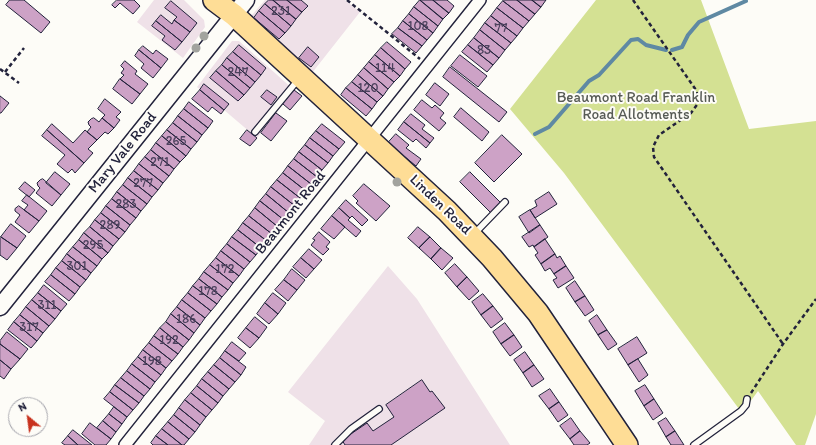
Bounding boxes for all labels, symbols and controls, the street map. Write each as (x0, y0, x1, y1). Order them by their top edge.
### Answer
house number: 231 (271, 4, 291, 20)
house number: 108 (407, 19, 429, 35)
house number: 77 (495, 21, 507, 37)
house number: 83 (477, 43, 491, 59)
house number: 114 (375, 61, 395, 77)
house number: 247 (227, 65, 249, 81)
house number: 120 (358, 81, 378, 97)
park label: Beaumont Road Franklin Road Allotments (557, 89, 715, 124)
street label: Mary Vale Road (85, 109, 161, 197)
house number: 265 (166, 134, 186, 150)
house number: 271 (150, 155, 170, 171)
street label: Beaumont Road (252, 168, 330, 258)
street label: Linden Road (405, 171, 475, 239)
house number: 277 (133, 176, 153, 192)
house number: 283 (115, 197, 137, 213)
house number: 289 (100, 218, 120, 234)
house number: 295 (83, 238, 103, 254)
house number: 301 (66, 259, 88, 275)
house number: 172 (215, 262, 235, 278)
house number: 178 (198, 284, 218, 300)
house number: 311 (37, 298, 57, 314)
house number: 186 (176, 312, 196, 328)
house number: 317 (19, 320, 39, 336)
house number: 192 (159, 333, 179, 349)
house number: 198 (142, 354, 162, 370)
north arrow (8, 397, 48, 437)
text: N (16, 399, 29, 414)

